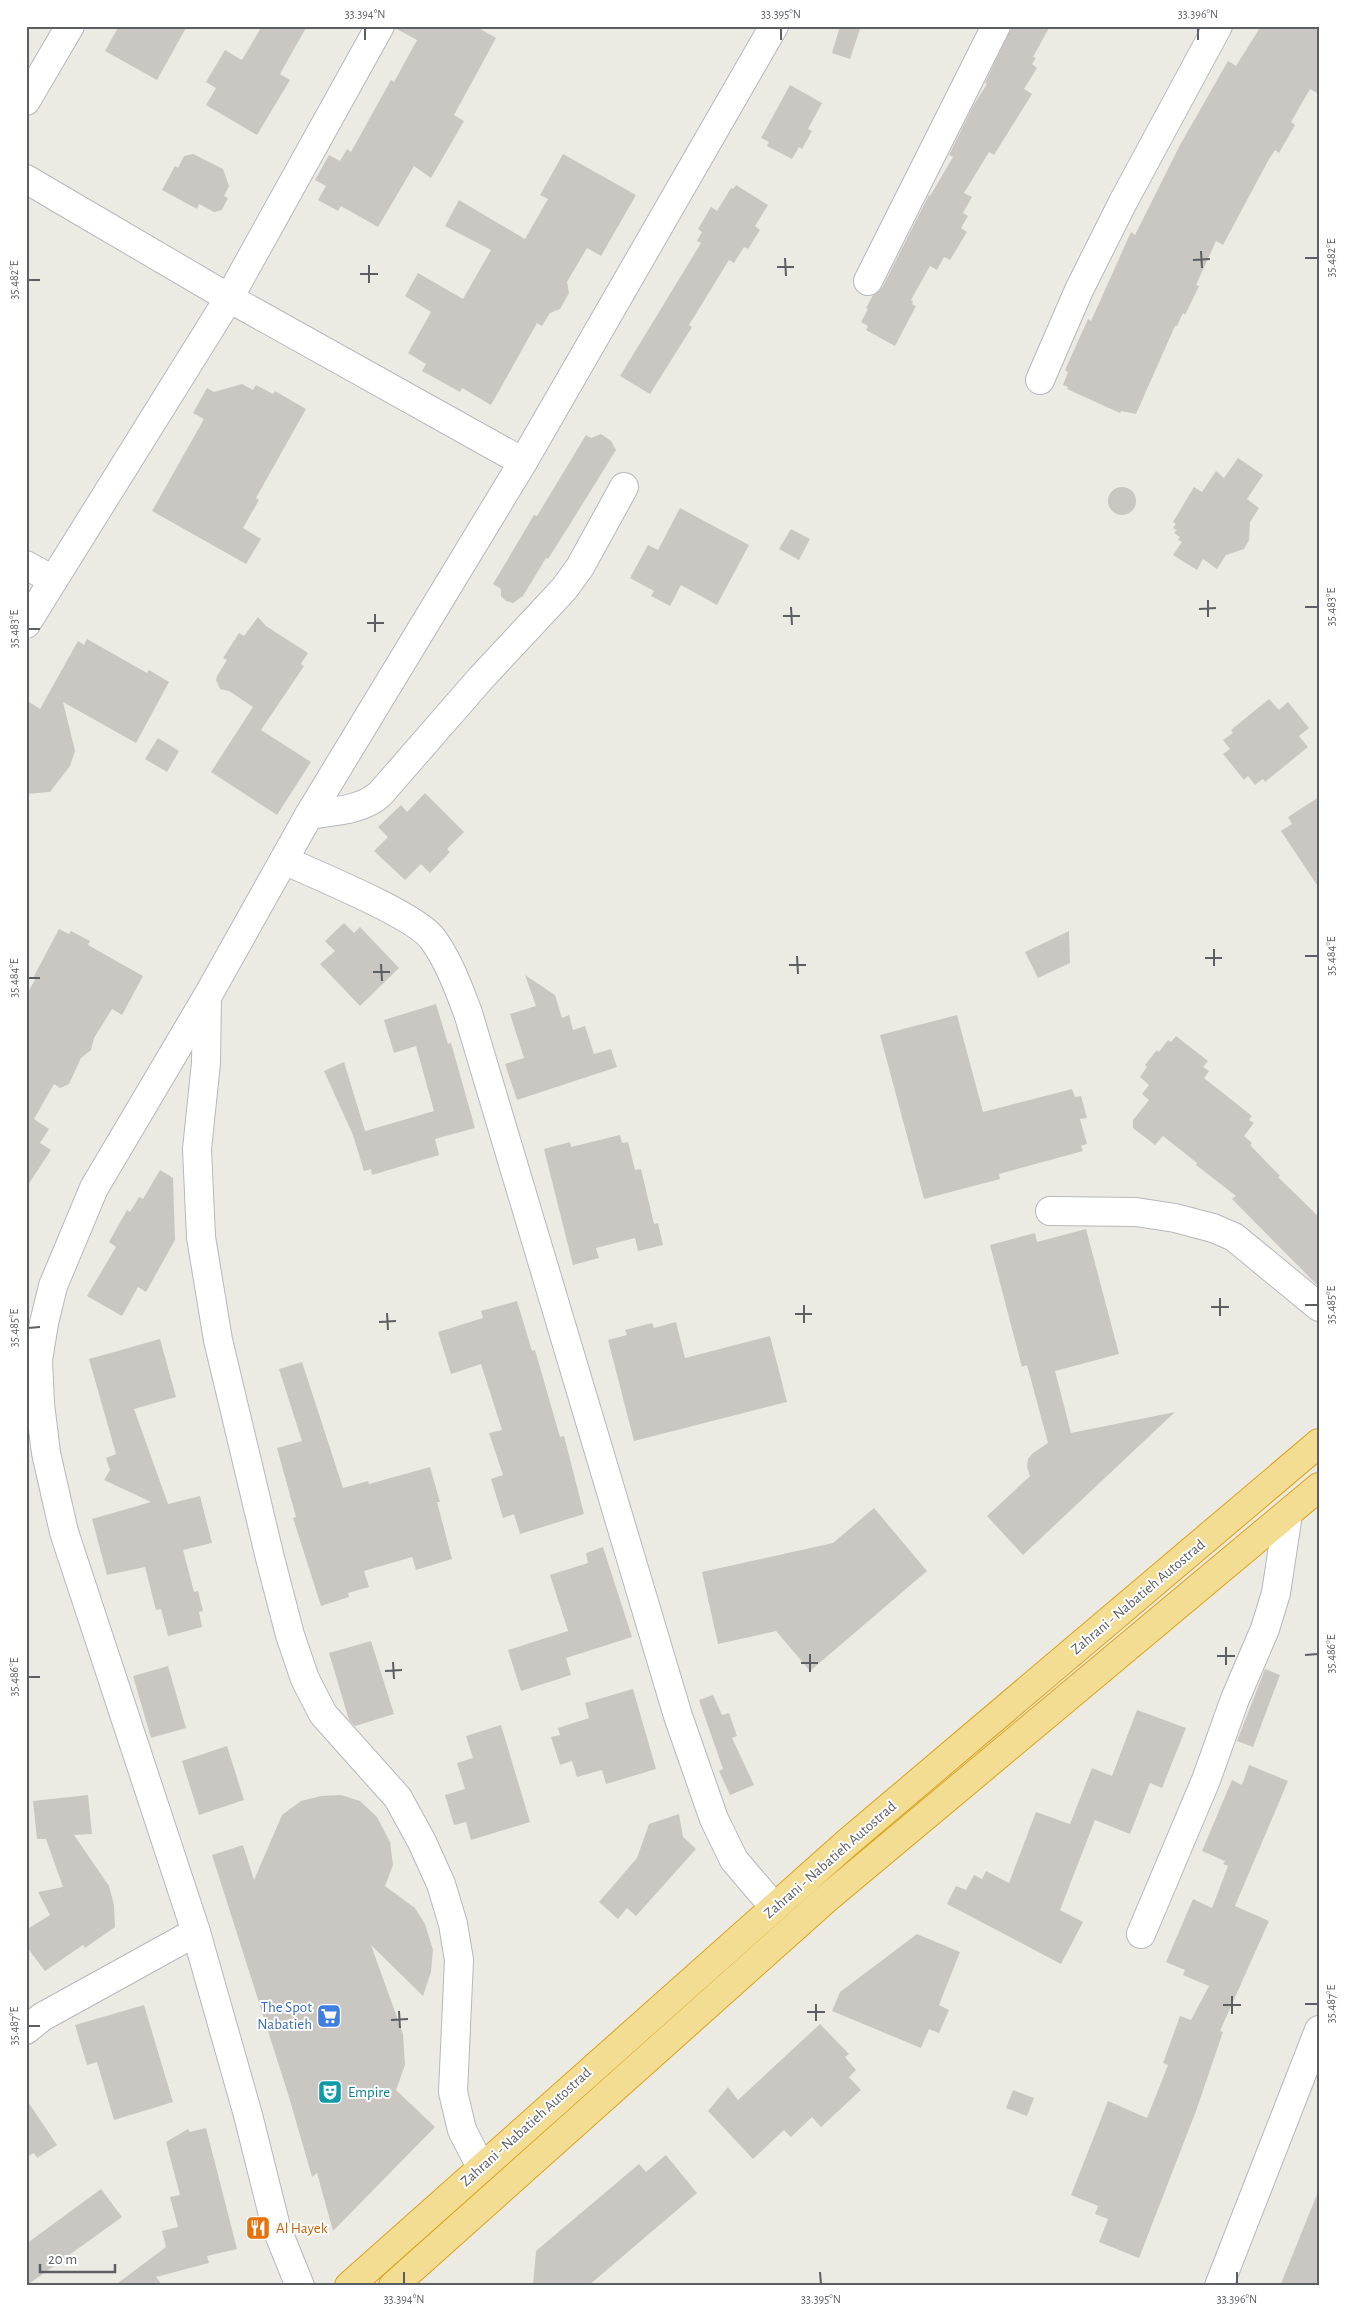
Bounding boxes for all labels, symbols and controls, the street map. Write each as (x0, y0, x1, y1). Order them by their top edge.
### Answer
text: 33.394°N (345, 8, 385, 20)
text: 33.395°N (761, 8, 801, 20)
text: 33.396°N (1178, 8, 1218, 20)
text: 35.482°E (1325, 238, 1337, 277)
text: 35.482°E (8, 260, 20, 299)
text: 35.483°E (1325, 588, 1337, 626)
text: 35.483°E (8, 610, 20, 648)
text: 35.484°E (1325, 936, 1337, 976)
text: 35.484°E (8, 958, 20, 998)
text: 35.485°E (1325, 1286, 1337, 1324)
text: 35.485°E (8, 1309, 20, 1347)
street label: Zahrani - Nabatieh Autostrad (1068, 1537, 1208, 1657)
text: 35.486°E (1325, 1634, 1337, 1674)
text: 35.486°E (8, 1657, 20, 1697)
street label: Zahrani - Nabatieh Autostrad (761, 1799, 899, 1921)
text: 35.487°E (1325, 1985, 1337, 2023)
place label: The Spot Nabatieh (257, 2000, 312, 2032)
supermarket icon: The Spot Nabatieh (316, 2003, 342, 2029)
text: 35.487°E (8, 2007, 20, 2045)
street label: Zahrani - Nabatieh Autostrad (458, 2065, 594, 2189)
theatre icon: Empire (317, 2079, 343, 2105)
place label: Empire (348, 2085, 390, 2100)
restaurant icon: Al Hayek (245, 2215, 271, 2241)
place label: Al Hayek (276, 2221, 328, 2236)
scale bar (40, 2242, 115, 2274)
text: 20 m (48, 2252, 77, 2267)
text: 33.394°N (384, 2293, 424, 2305)
text: 33.395°N (801, 2293, 841, 2305)
text: 33.396°N (1217, 2293, 1257, 2305)

